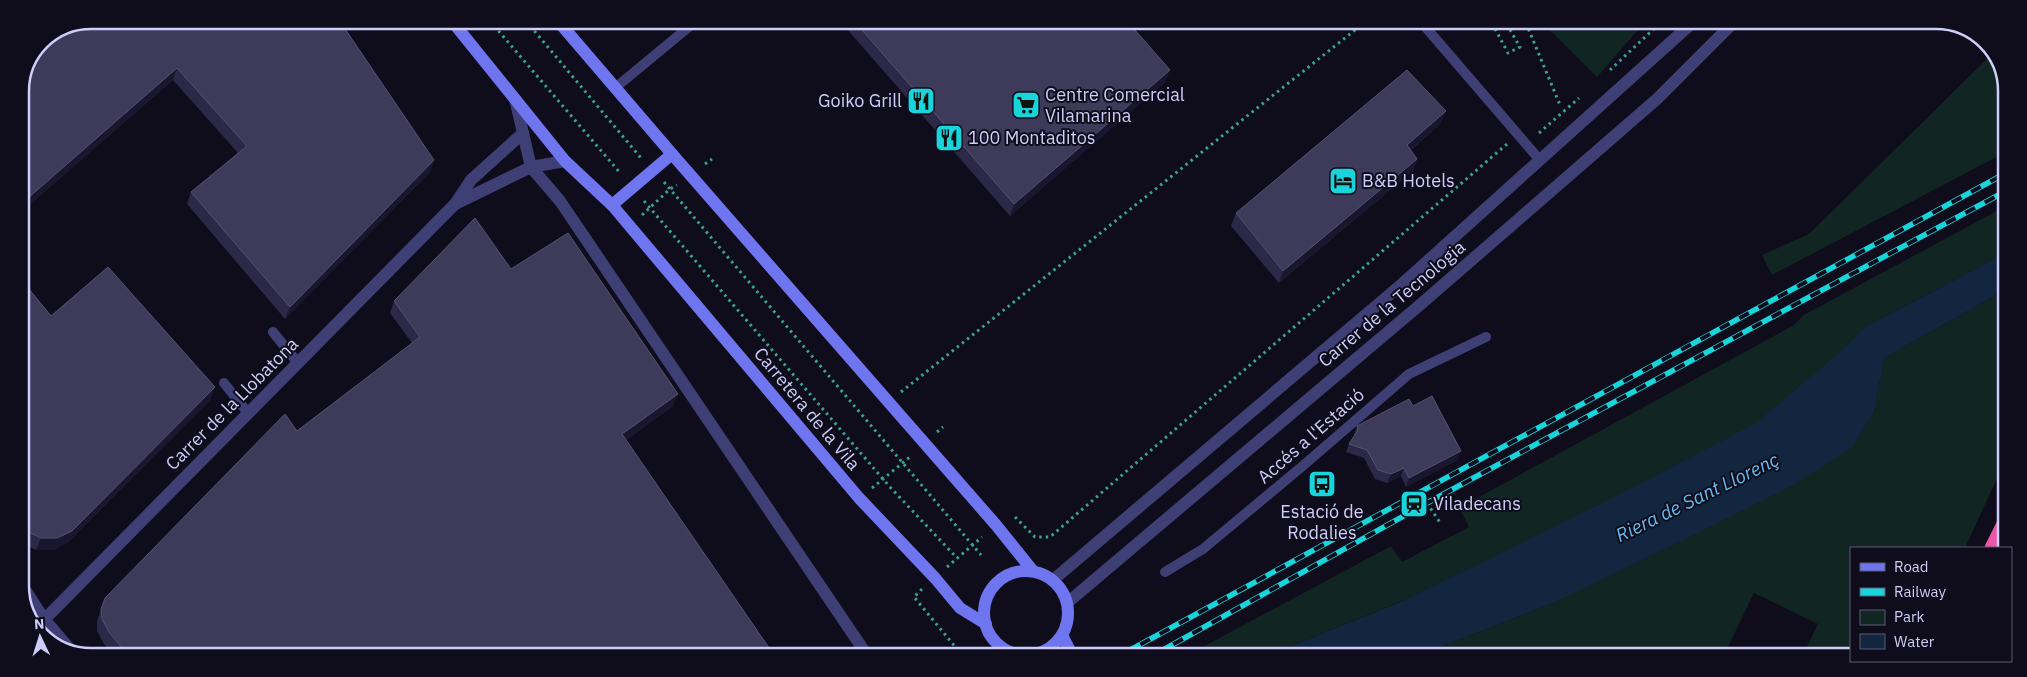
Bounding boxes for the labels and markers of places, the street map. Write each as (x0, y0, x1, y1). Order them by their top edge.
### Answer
place label: Centre Comercial Vilamarina (1045, 83, 1185, 127)
restaurant icon: Goiko Grill (906, 86, 936, 116)
place label: Goiko Grill (818, 89, 902, 112)
supermarket icon: Centre Comercial Vilamarina (1011, 90, 1041, 120)
restaurant icon: 100 Montaditos (934, 123, 964, 153)
place label: 100 Montaditos (968, 126, 1096, 149)
hotel icon: B&B Hotels (1328, 166, 1358, 196)
place label: B&B Hotels (1362, 169, 1455, 192)
bus stop icon: Estació de Rodalies (1307, 469, 1337, 499)
station icon: Viladecans (1399, 489, 1429, 519)
place label: Viladecans (1433, 492, 1521, 515)
place label: Estació de Rodalies (1280, 500, 1364, 544)

